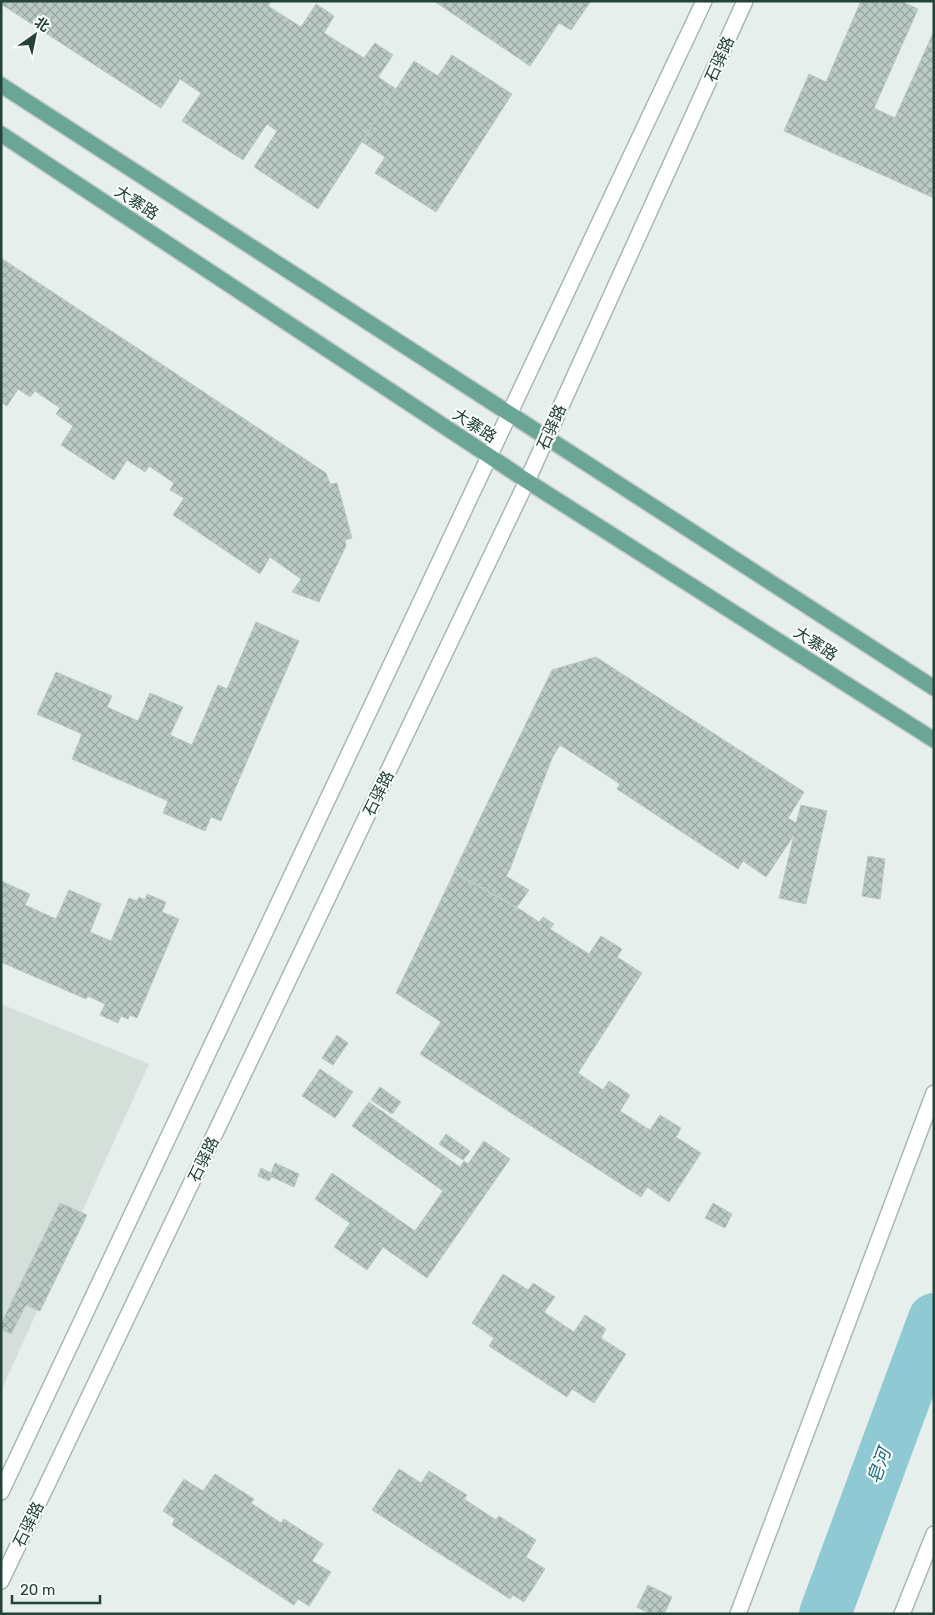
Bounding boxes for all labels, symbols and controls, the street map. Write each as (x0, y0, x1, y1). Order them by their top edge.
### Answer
north arrow (10, 10, 60, 60)
text: 北 (31, 14, 52, 35)
street label: 石驿路 (701, 33, 738, 85)
street label: 大寨路 (111, 181, 162, 223)
street label: 石驿路 (533, 401, 570, 453)
street label: 大寨路 (449, 404, 500, 446)
street label: 大寨路 (790, 622, 841, 664)
street label: 石驿路 (359, 767, 398, 819)
street label: 石驿路 (184, 1133, 223, 1185)
water label: 皂河 (863, 1443, 897, 1487)
street label: 石驿路 (9, 1498, 48, 1550)
scale bar (12, 1572, 100, 1604)
text: 20 m (20, 1581, 55, 1599)

